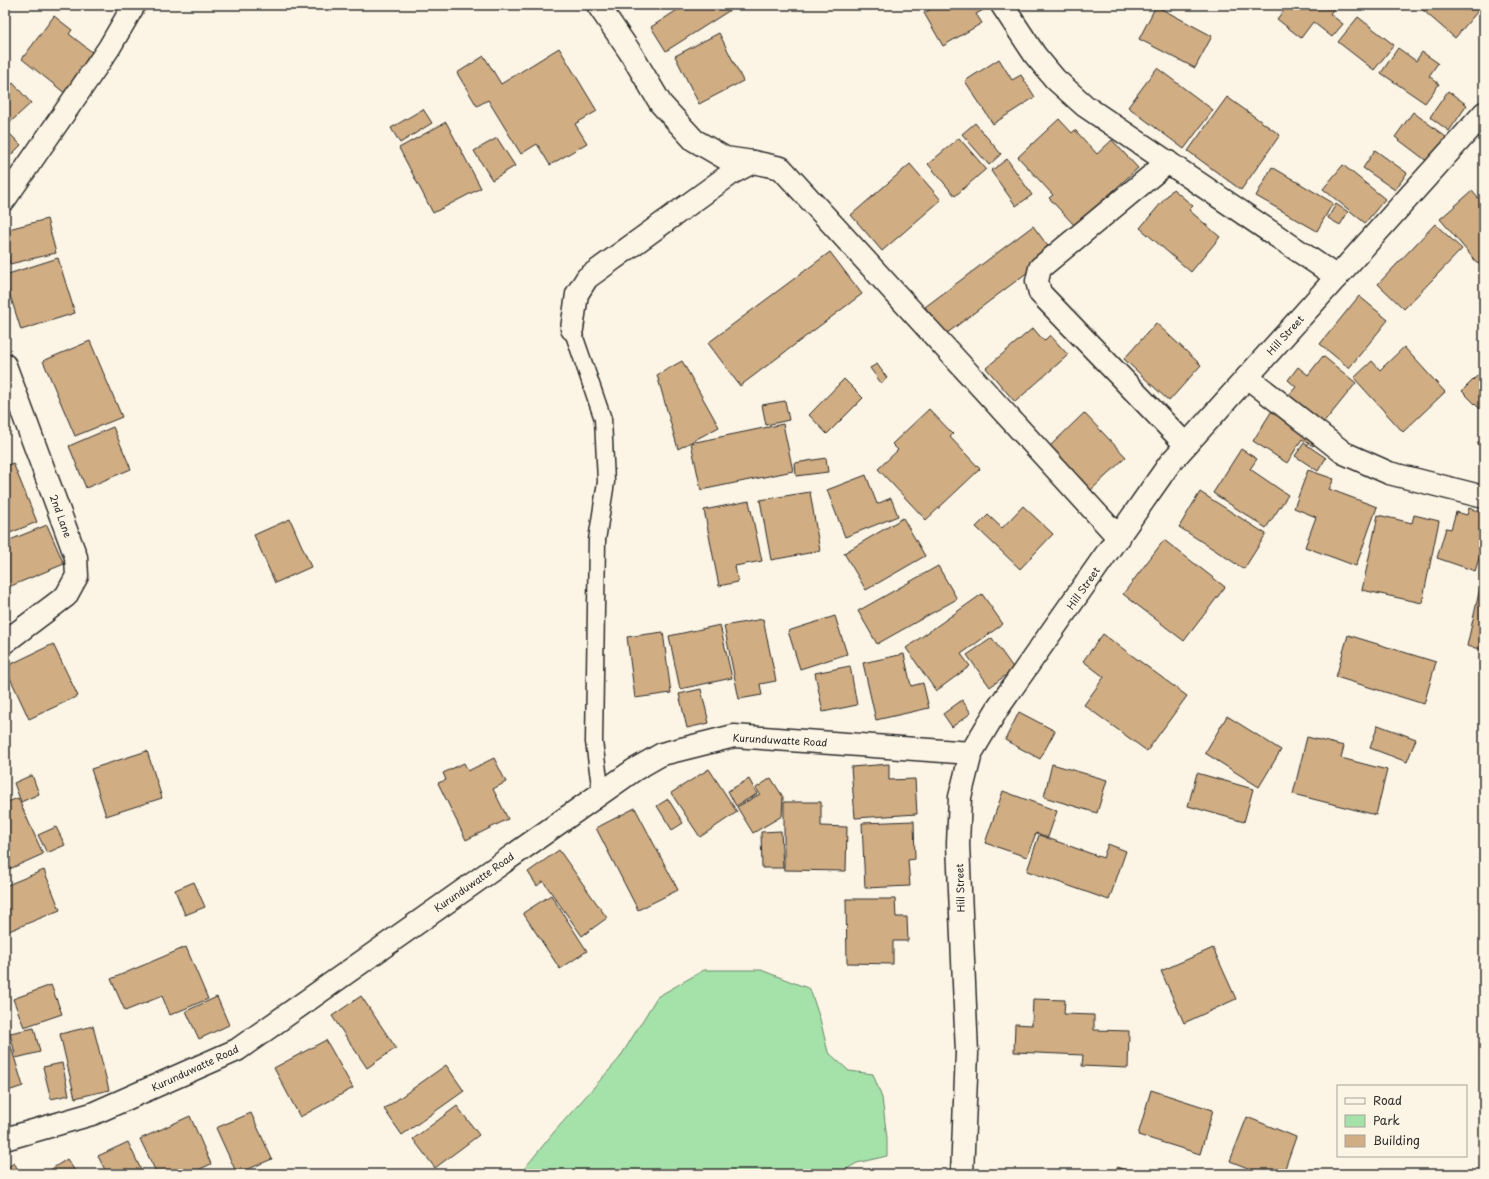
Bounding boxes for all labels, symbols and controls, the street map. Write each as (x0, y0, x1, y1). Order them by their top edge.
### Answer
street label: Hill Street (1263, 311, 1307, 358)
street label: 2nd Lane (47, 492, 76, 540)
street label: Hill Street (1062, 563, 1103, 612)
street label: Kurunduwatte Road (732, 730, 828, 749)
street label: Kurunduwatte Road (431, 848, 517, 915)
street label: Hill Street (951, 863, 968, 913)
street label: Kurunduwatte Road (149, 1041, 241, 1094)
legend (1337, 1085, 1467, 1157)
text: Road (1373, 1091, 1402, 1109)
text: Park (1373, 1111, 1400, 1129)
text: Building (1373, 1131, 1420, 1149)

